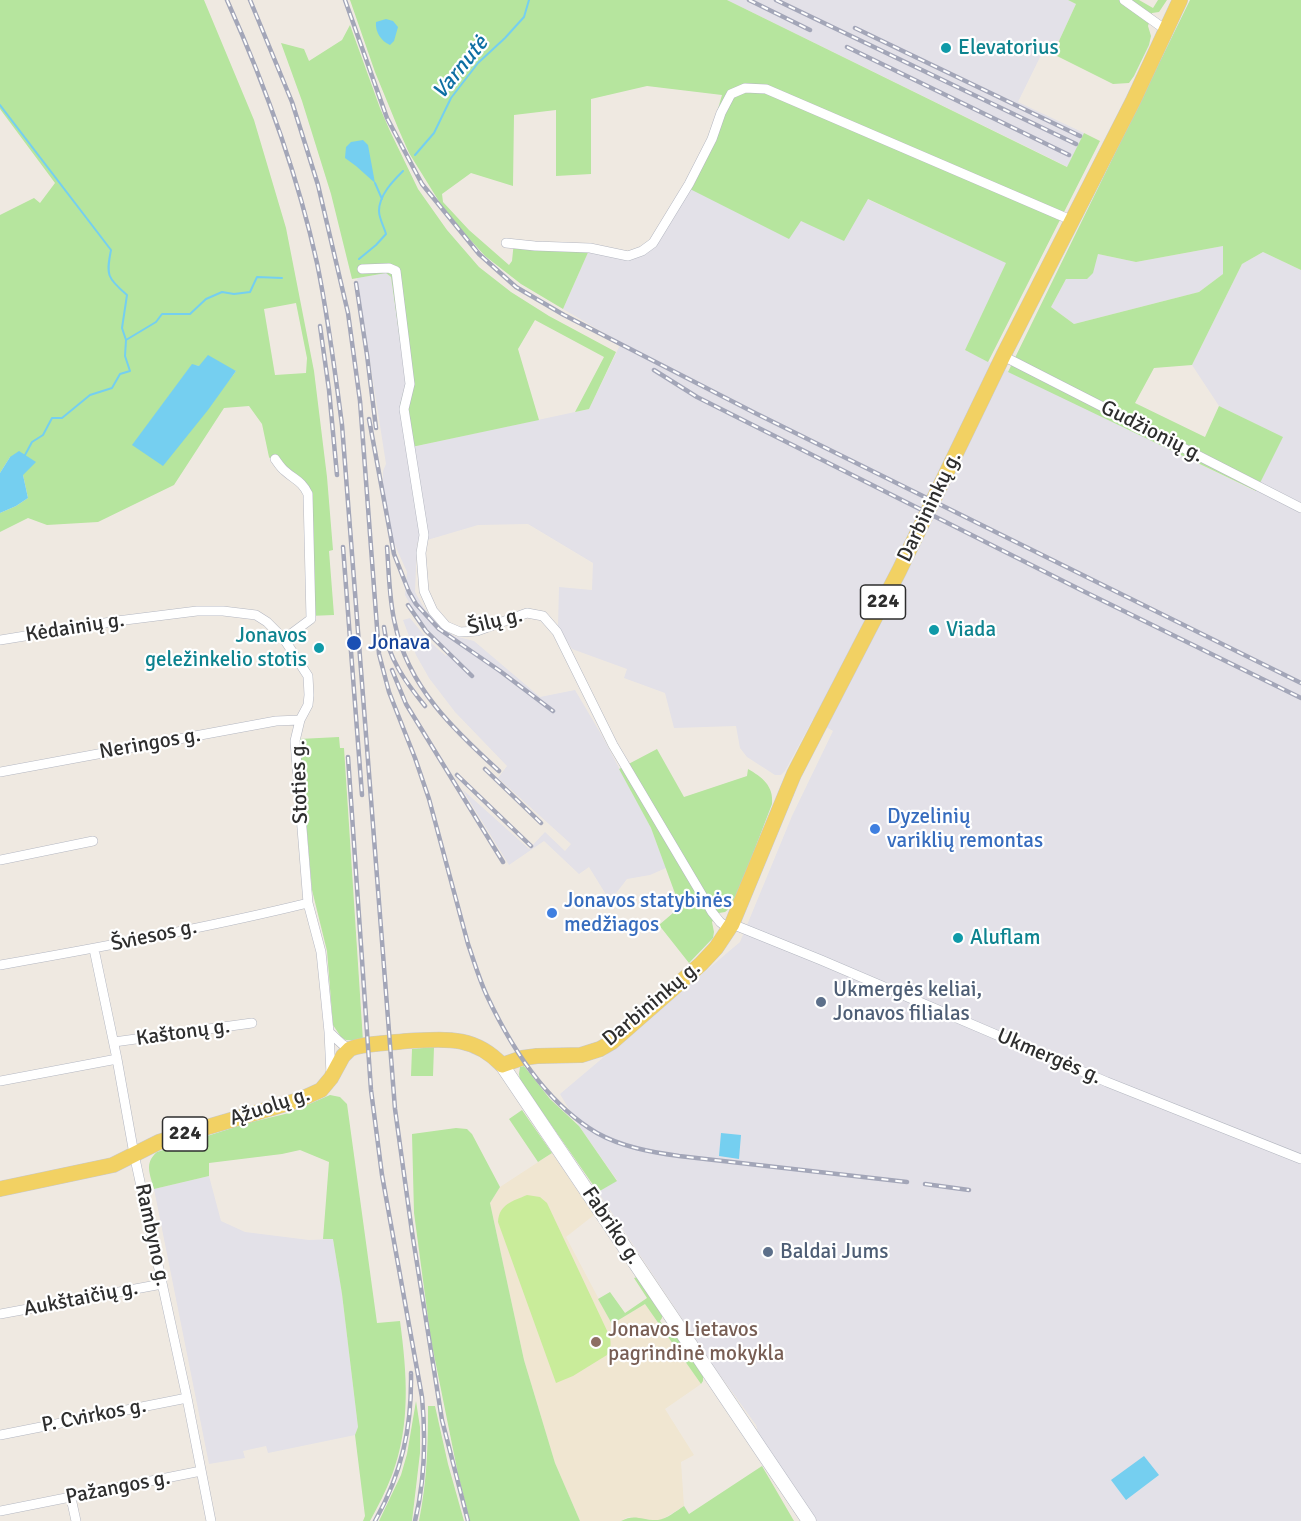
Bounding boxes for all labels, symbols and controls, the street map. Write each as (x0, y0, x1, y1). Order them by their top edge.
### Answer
water label: Varnutė (428, 31, 494, 105)
place label: Elevatorius (958, 35, 1059, 61)
marker: Elevatorius (939, 41, 953, 55)
street label: Gudžionių g. (1096, 395, 1208, 469)
street label: Darbininkų g. (892, 448, 968, 566)
road number: 224 (860, 585, 906, 619)
street label: Šilų g. (465, 603, 525, 641)
street label: Kėdainių g. (24, 608, 126, 648)
place label: Viada (946, 617, 996, 643)
place label: Jonavos geležinkelio stotis (145, 623, 307, 673)
marker: Viada (927, 623, 941, 637)
place label: Jonava (368, 630, 430, 656)
marker: Jonava (345, 634, 363, 652)
marker: Jonavos geležinkelio stotis (312, 641, 326, 655)
street label: Neringos g. (97, 723, 203, 765)
street label: Stoties g. (286, 740, 314, 824)
place label: Dyzelinių variklių remontas (887, 804, 1043, 854)
marker: Dyzelinių variklių remontas (868, 822, 882, 836)
place label: Jonavos statybinės medžiagos (564, 888, 732, 938)
marker: Jonavos statybinės medžiagos (545, 906, 559, 920)
street label: Šviesos g. (109, 915, 199, 957)
place label: Aluflam (970, 925, 1040, 951)
marker: Aluflam (951, 931, 965, 945)
street label: Darbininkų g. (598, 956, 706, 1052)
place label: Ukmergės keliai, Jonavos filialas (833, 977, 982, 1027)
marker: Ukmergės keliai, Jonavos filialas (814, 995, 828, 1009)
street label: Kaštonų g. (134, 1014, 232, 1052)
street label: Ukmergės g. (993, 1024, 1105, 1090)
street label: Ąžuolų g. (227, 1082, 313, 1132)
road number: 224 (162, 1117, 207, 1151)
street label: Rambyno g. (129, 1181, 175, 1289)
street label: Fabriko g. (576, 1182, 646, 1270)
place label: Baldai Jums (780, 1239, 888, 1265)
marker: Baldai Jums (761, 1245, 775, 1259)
street label: Aukštaičių g. (22, 1276, 140, 1322)
place label: Jonavos Lietavos pagrindinė mokykla (608, 1317, 784, 1367)
marker: Jonavos Lietavos pagrindinė mokykla (589, 1335, 603, 1349)
street label: P. Cvirkos g. (40, 1394, 148, 1438)
street label: Pažangos g. (64, 1466, 172, 1510)

